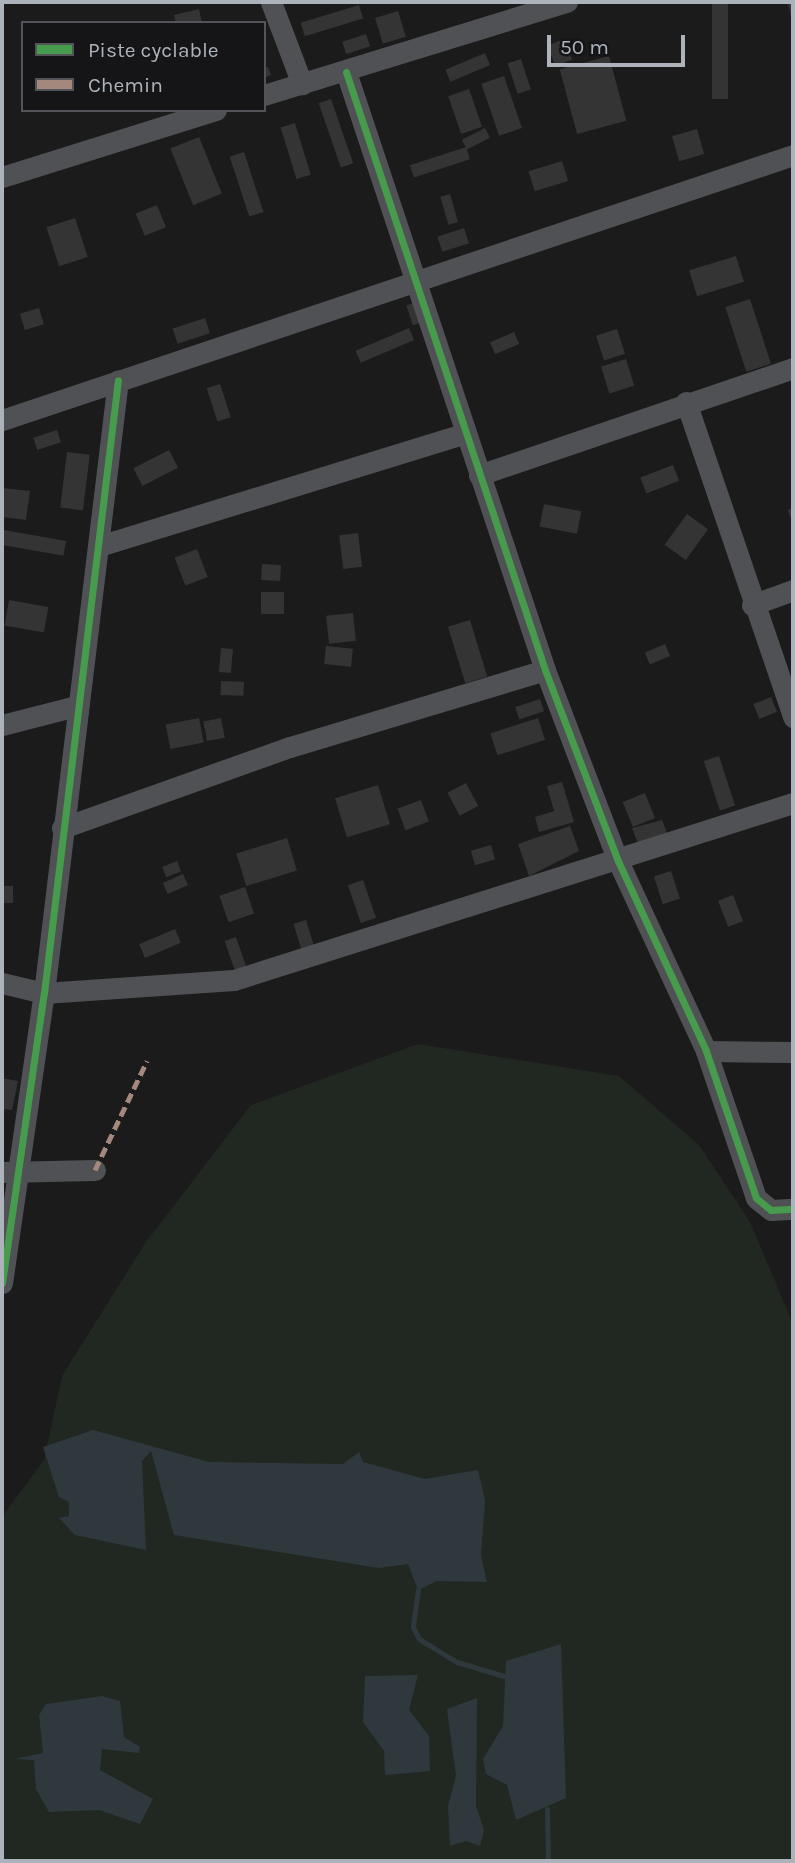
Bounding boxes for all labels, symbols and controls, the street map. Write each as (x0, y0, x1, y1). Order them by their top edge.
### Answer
legend (21, 21, 266, 112)
scale bar (550, 21, 688, 65)
text: 50 m (560, 35, 609, 59)
text: Piste cyclable (88, 38, 219, 62)
text: Chemin (88, 73, 163, 97)

